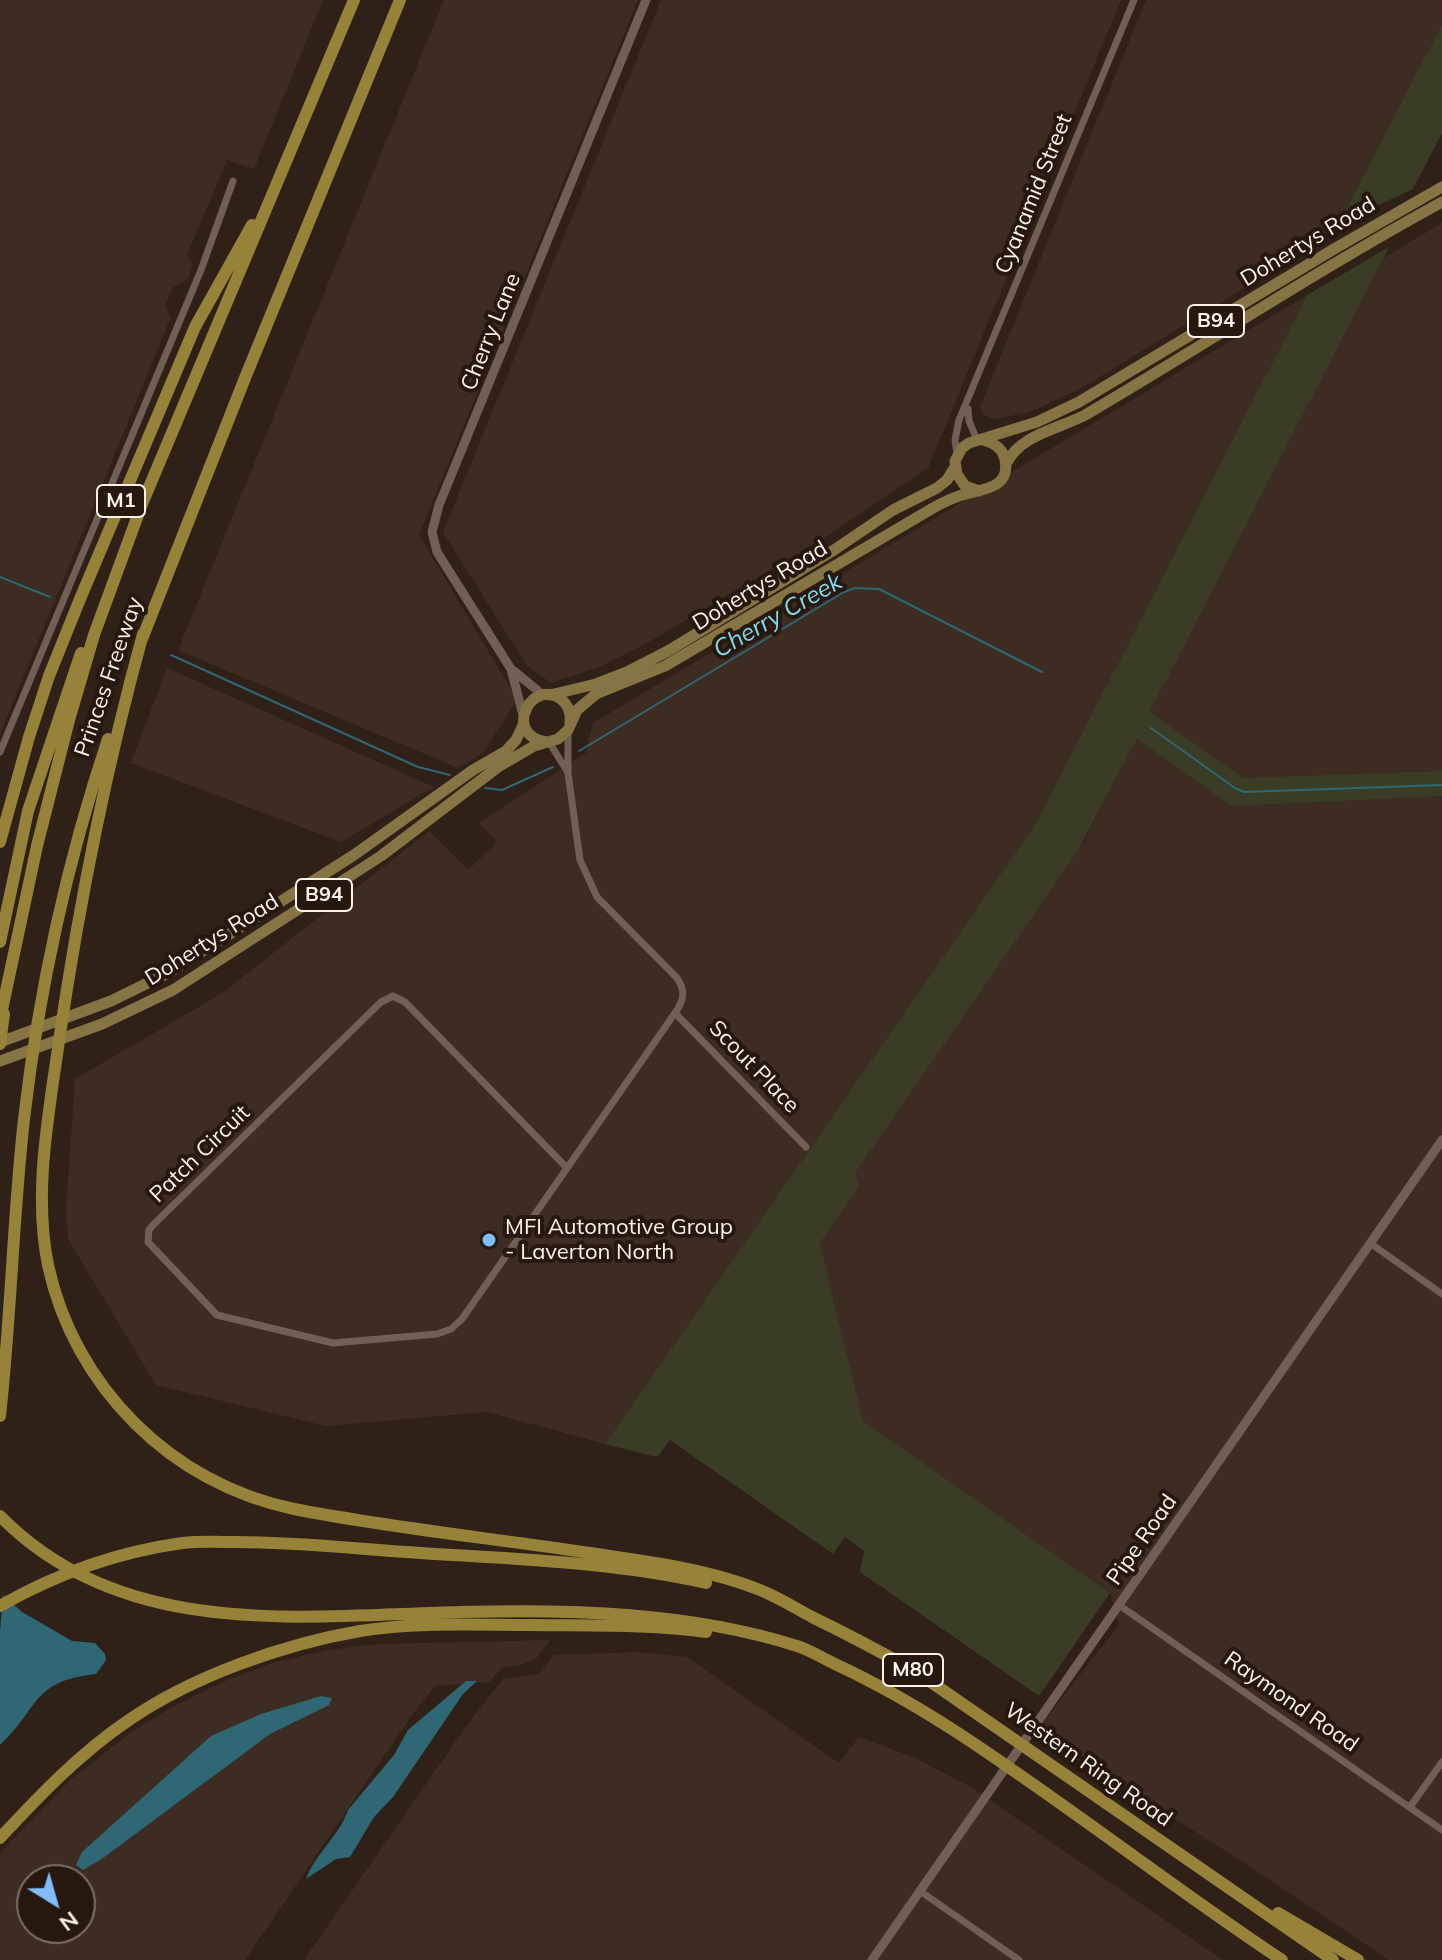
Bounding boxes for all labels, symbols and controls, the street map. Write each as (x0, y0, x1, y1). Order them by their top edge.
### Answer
street label: Cyanamid Street (990, 110, 1078, 278)
street label: Dohertys Road (1236, 191, 1380, 293)
street label: Cherry Lane (456, 270, 526, 394)
road number: B94 (1188, 305, 1244, 337)
road number: M1 (97, 485, 145, 517)
street label: Dohertys Road (688, 535, 832, 637)
water label: Cherry Creek (708, 567, 848, 665)
street label: Princes Freeway (69, 594, 149, 760)
road number: B94 (296, 879, 352, 911)
street label: Dohertys Road (140, 888, 284, 992)
street label: Scout Place (703, 1015, 805, 1119)
street label: Patch Circuit (145, 1100, 255, 1208)
place label: MFI Automotive Group - Laverton North (505, 1214, 733, 1266)
marker: MFI Automotive Group - Laverton North (480, 1231, 498, 1249)
street label: Pipe Road (1101, 1490, 1183, 1590)
street label: Raymond Road (1219, 1646, 1363, 1758)
road number: M80 (883, 1654, 943, 1686)
street label: Western Ring Road (999, 1697, 1177, 1833)
north arrow (16, 1864, 96, 1944)
text: N (54, 1905, 84, 1938)

